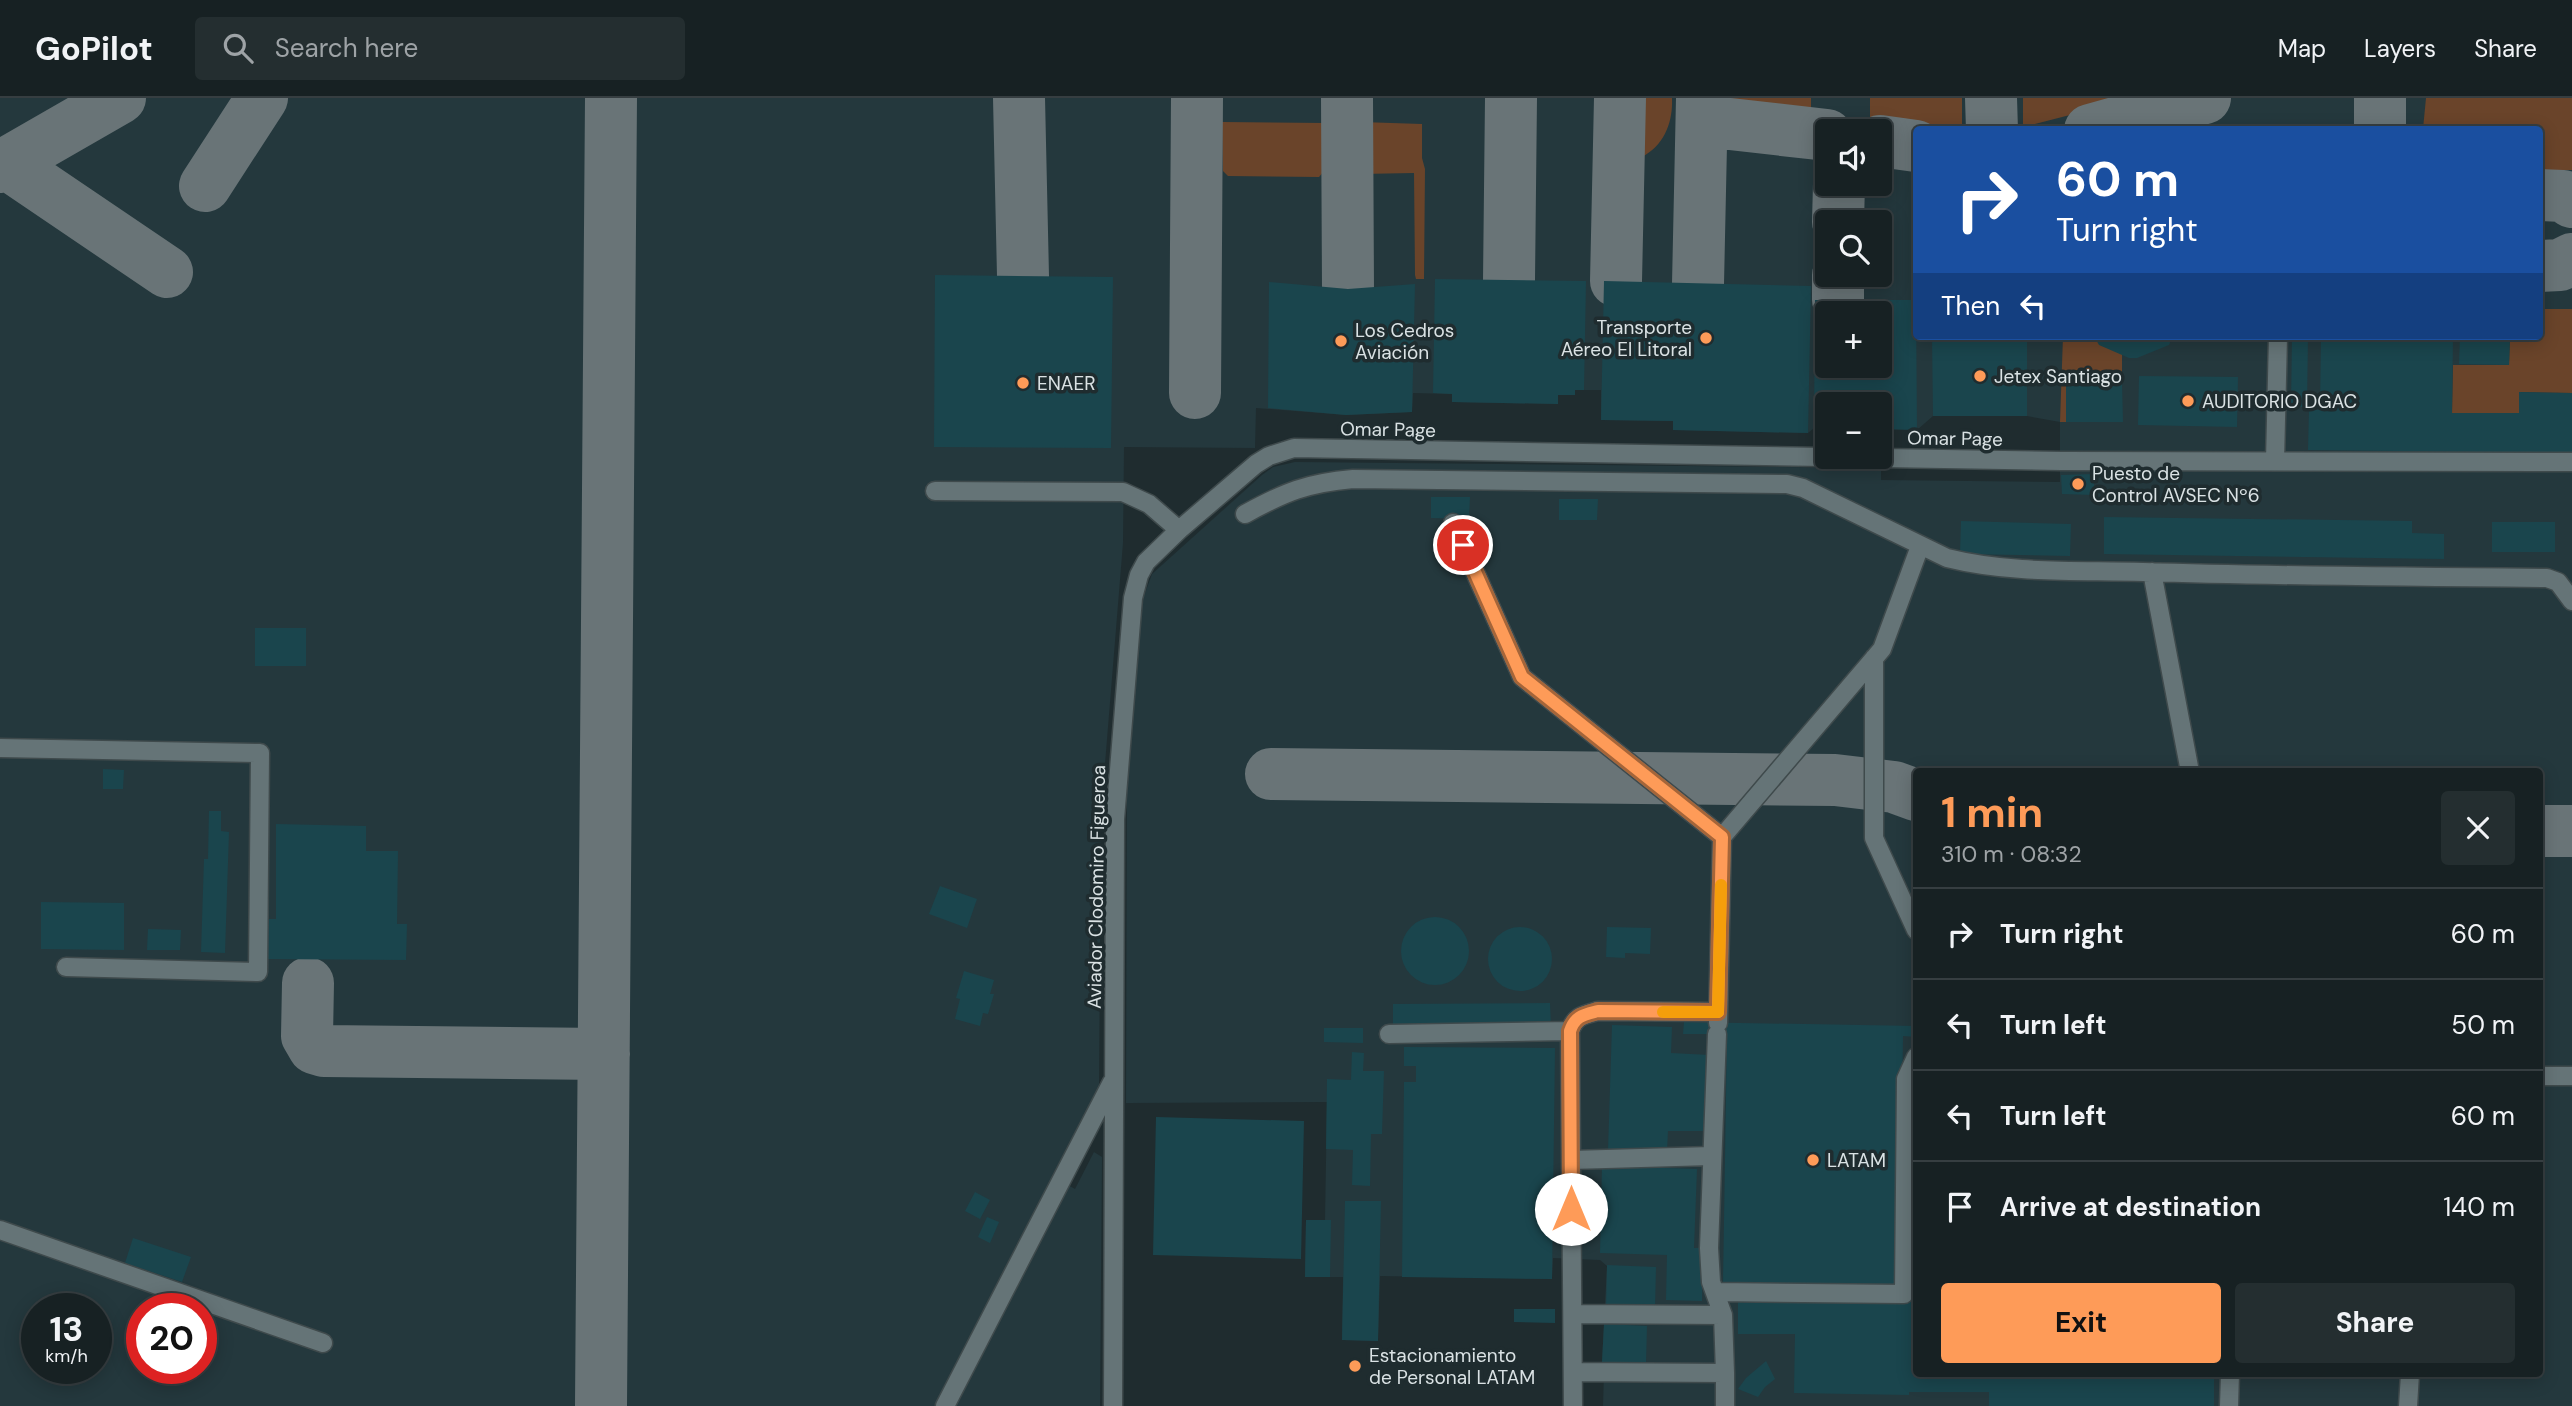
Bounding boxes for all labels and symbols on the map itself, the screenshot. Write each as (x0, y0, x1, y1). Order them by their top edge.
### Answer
place label: Transporte Aéreo El Litoral (1561, 315, 1692, 362)
place label: Los Cedros Aviación (1355, 318, 1454, 365)
marker: Transporte Aéreo El Litoral (1698, 330, 1714, 346)
marker: Los Cedros Aviación (1333, 333, 1349, 349)
place label: Jetex Santiago (1994, 364, 2122, 389)
marker: Jetex Santiago (1972, 368, 1988, 384)
place label: ENAER (1037, 371, 1096, 396)
marker: ENAER (1015, 375, 1031, 391)
place label: AUDITORIO DGAC (2202, 389, 2357, 414)
marker: AUDITORIO DGAC (2180, 393, 2196, 409)
street label: Omar Page (1340, 416, 1436, 443)
street label: Omar Page (1907, 425, 2003, 452)
place label: Puesto de Control AVSEC Nº6 (2092, 461, 2260, 508)
marker: Puesto de Control AVSEC Nº6 (2070, 476, 2086, 492)
pin (1433, 515, 1493, 575)
street label: Aviador Clodomiro Figueroa (1082, 765, 1111, 1009)
place label: LATAM (1827, 1148, 1886, 1173)
marker: LATAM (1805, 1152, 1821, 1168)
position arrow (1534, 1172, 1608, 1246)
speed limit sign: 20 (126, 1293, 217, 1384)
place label: Estacionamiento de Personal LATAM (1369, 1343, 1535, 1390)
marker: Estacionamiento de Personal LATAM (1347, 1358, 1363, 1374)

